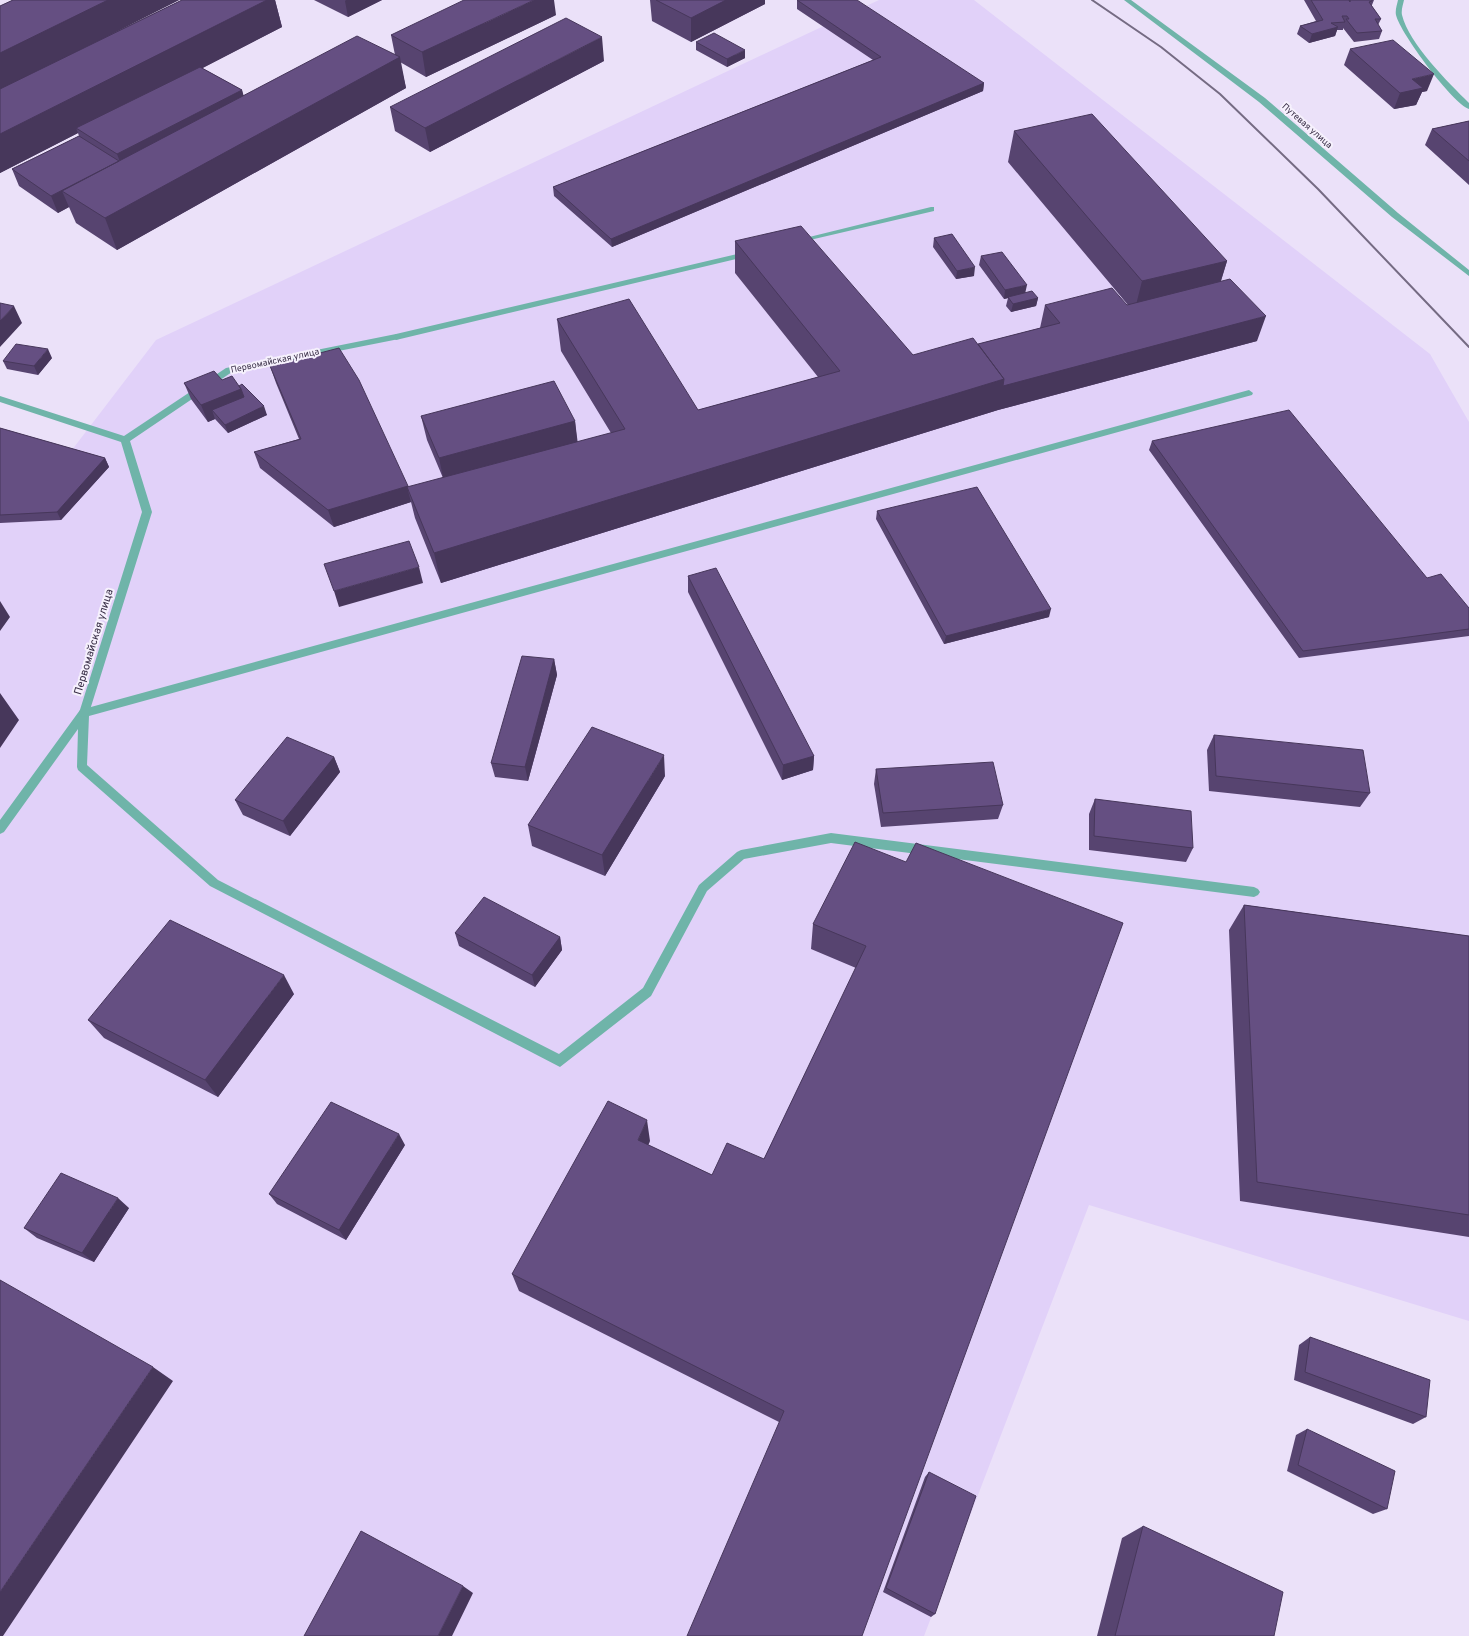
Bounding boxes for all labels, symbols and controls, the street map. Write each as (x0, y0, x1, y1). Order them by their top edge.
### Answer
street label: Путевая улица (1280, 101, 1335, 151)
street label: Первомайская улица (230, 346, 320, 376)
street label: Первомайская улица (71, 587, 117, 697)

